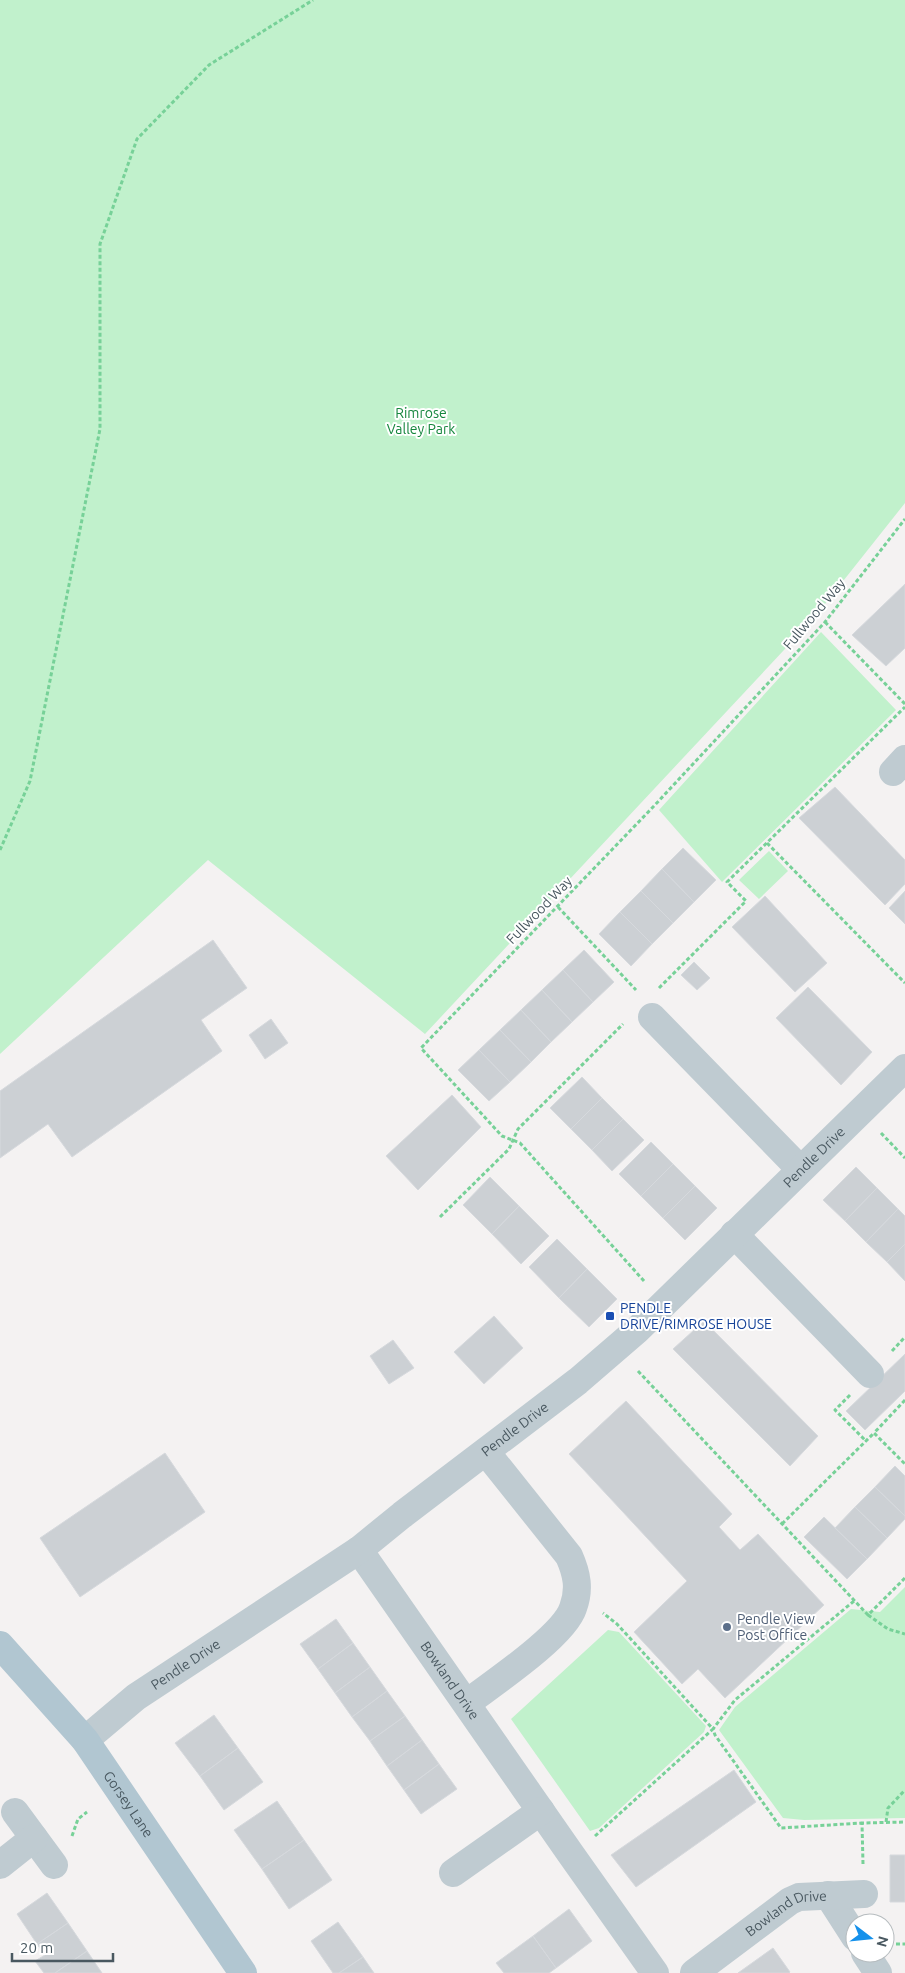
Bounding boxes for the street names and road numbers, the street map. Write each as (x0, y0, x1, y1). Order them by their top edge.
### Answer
street label: Fullwood Way (780, 575, 848, 653)
street label: Fullwood Way (503, 873, 575, 947)
street label: Pendle Drive (780, 1123, 848, 1191)
street label: Pendle Drive (478, 1399, 551, 1460)
street label: Pendle Drive (148, 1636, 223, 1693)
street label: Bowland Drive (417, 1638, 483, 1723)
street label: Gorsey Lane (100, 1768, 157, 1840)
street label: Bowland Drive (742, 1888, 827, 1940)

